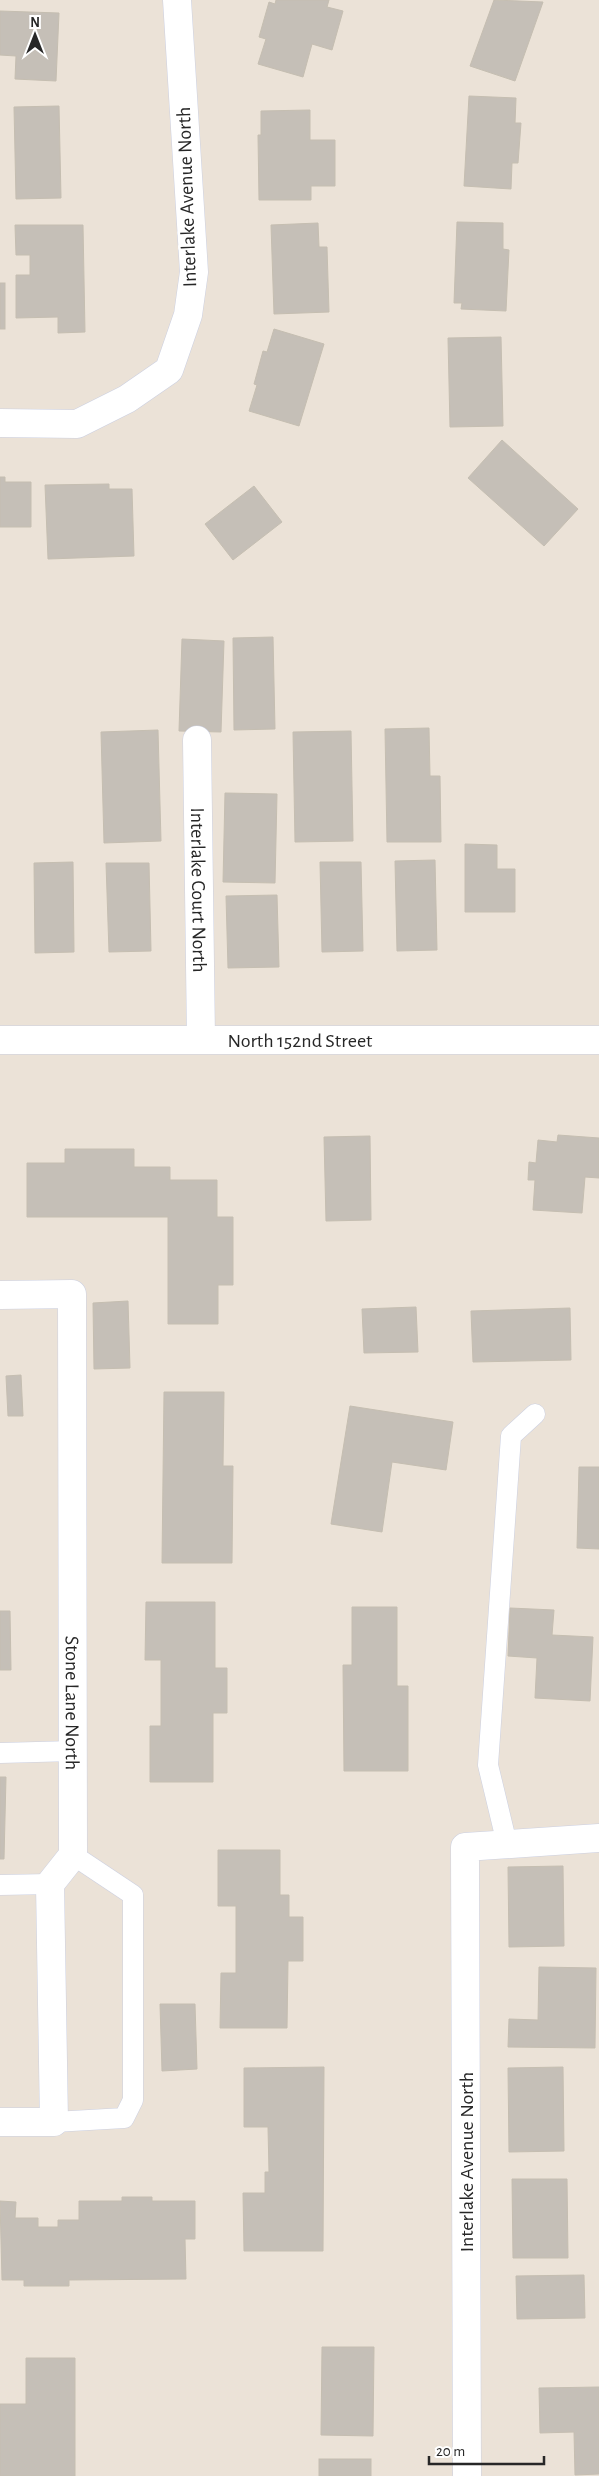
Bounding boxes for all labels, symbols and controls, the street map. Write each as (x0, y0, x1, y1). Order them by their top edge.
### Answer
north arrow (10, 10, 60, 60)
text: N (30, 16, 40, 30)
street label: Interlake Avenue North (174, 106, 200, 288)
street label: Interlake Court North (187, 807, 209, 973)
street label: North 152nd Street (227, 1031, 373, 1051)
street label: Stone Lane North (62, 1636, 82, 1770)
street label: Interlake Avenue North (457, 2072, 477, 2252)
scale bar (429, 2434, 544, 2466)
text: 20 m (436, 2444, 465, 2459)

